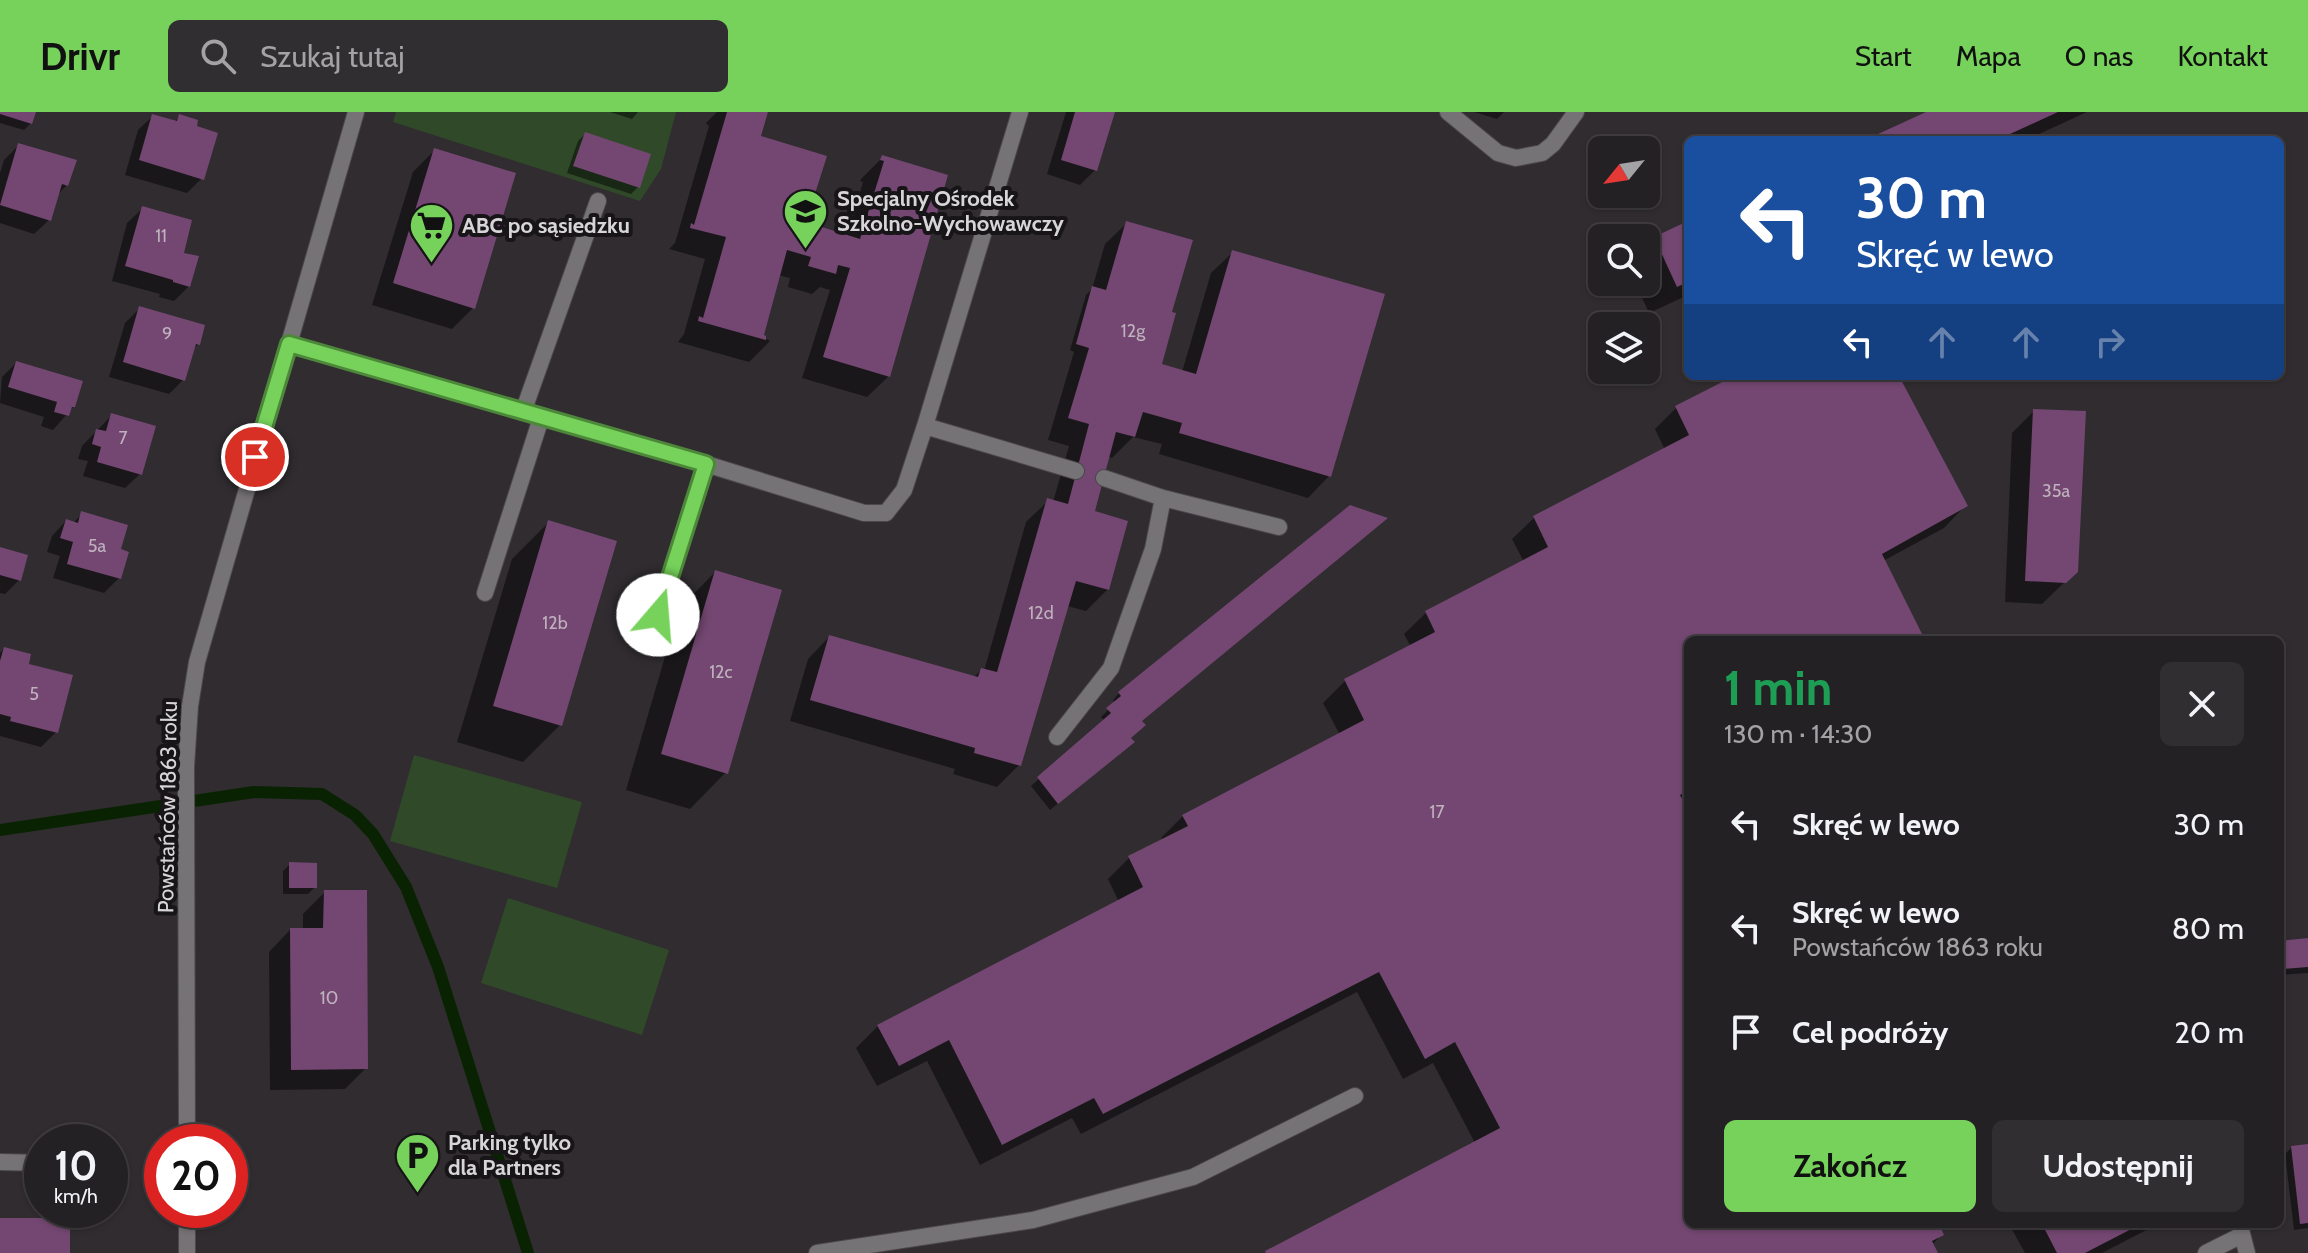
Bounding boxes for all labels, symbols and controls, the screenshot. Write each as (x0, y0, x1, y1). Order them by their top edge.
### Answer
search box (168, 20, 728, 92)
text: Drivr (40, 33, 120, 80)
icon: search (196, 34, 240, 78)
text: Szukaj tutaj (260, 38, 405, 75)
text: Start (1855, 39, 1912, 73)
text: Mapa (1956, 39, 2021, 73)
text: O nas (2065, 39, 2133, 73)
text: Kontakt (2177, 39, 2268, 73)
north arrow (1588, 136, 1660, 208)
map controls (1588, 136, 1660, 384)
text: 30 m (1856, 164, 1987, 232)
icon: left (1724, 168, 1828, 272)
place label: Specjalny Ośrodek Szkolno-Wychowawczy (837, 185, 1064, 237)
school or university icon: Specjalny Ośrodek Szkolno-Wychowawczy (782, 187, 830, 250)
supermarket icon: ABC po sąsiedzku (407, 201, 455, 264)
place label: ABC po sąsiedzku (462, 212, 630, 239)
button: search (1588, 224, 1660, 296)
house number: 11 (155, 225, 167, 247)
text: Skręć w lewo (1856, 232, 2054, 276)
button: layers (1588, 312, 1660, 384)
house number: 12g (1121, 320, 1146, 342)
icon: left (1836, 320, 1880, 364)
icon: ahead (1920, 320, 1964, 364)
icon: ahead (2004, 320, 2048, 364)
icon: right (2088, 320, 2132, 364)
house number: 9 (162, 323, 172, 345)
pin (221, 423, 289, 491)
house number: 7 (118, 427, 128, 449)
icon: arrive (233, 435, 277, 479)
house number: 35a (2042, 480, 2070, 502)
house number: 5a (88, 535, 107, 557)
position arrow (616, 573, 700, 657)
house number: 12d (1028, 602, 1054, 624)
house number: 12b (542, 612, 568, 634)
text: 1 min (1724, 659, 1832, 717)
house number: 12c (709, 661, 733, 683)
button: close (2160, 662, 2244, 746)
house number: 5 (29, 683, 39, 705)
street label: Powstańców 1863 roku (152, 701, 183, 913)
text: 130 m · 14:30 (1724, 718, 1872, 750)
house number: 17 (1430, 801, 1444, 823)
icon: left (1724, 802, 1768, 846)
text: Skręć w lewo (1792, 806, 1960, 843)
text: 30 m (2174, 806, 2244, 843)
text: Skręć w lewo (1792, 894, 1960, 931)
icon: left (1724, 906, 1768, 950)
text: 80 m (2172, 910, 2244, 947)
text: Powstańców 1863 roku (1792, 931, 2043, 963)
house number: 10 (320, 987, 338, 1009)
icon: arrive (1724, 1010, 1768, 1054)
text: Cel podróży (1792, 1014, 1948, 1051)
text: 20 m (2174, 1014, 2244, 1051)
button: Zakończ (1724, 1120, 1976, 1212)
button: Udostępnij (1992, 1120, 2244, 1212)
speed limit sign: 20 (144, 1124, 248, 1228)
place label: Parking tylko dla Partners (448, 1129, 571, 1181)
parking icon: Parking tylko dla Partners (393, 1131, 441, 1194)
text: 10 (55, 1141, 98, 1190)
text: km/h (54, 1184, 98, 1208)

